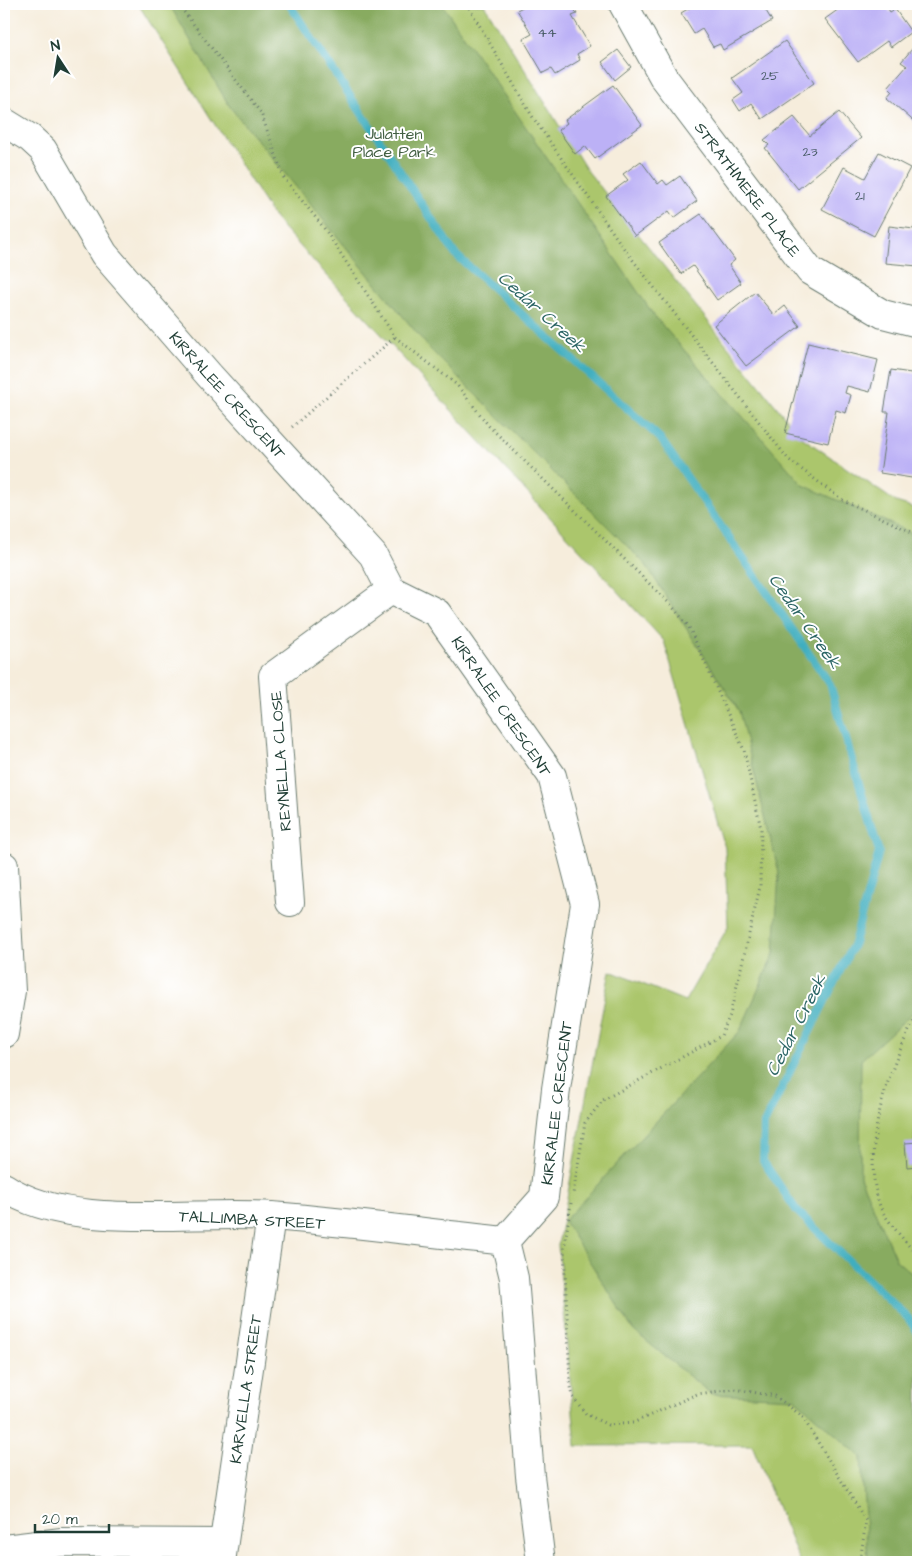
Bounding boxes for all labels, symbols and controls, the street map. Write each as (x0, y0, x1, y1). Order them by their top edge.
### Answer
house number: 44 (537, 23, 557, 43)
north arrow (32, 32, 82, 82)
text: N (49, 36, 62, 57)
house number: 25 (761, 66, 779, 86)
street label: STRATHMERE PLACE (689, 118, 806, 262)
park label: Julatten Place Park (352, 123, 436, 163)
house number: 23 (802, 142, 818, 162)
house number: 21 (855, 186, 865, 206)
water label: Cedar Creek (492, 266, 592, 360)
street label: KIRRALEE CRESCENT (164, 327, 291, 464)
water label: Cedar Creek (762, 569, 847, 675)
street label: KIRRALEE CRESCENT (446, 632, 556, 781)
street label: REYNELLA CLOSE (265, 689, 297, 832)
water label: Cedar Creek (760, 969, 833, 1080)
street label: KIRRALEE CRESCENT (536, 1020, 578, 1186)
street label: TALLIMBA STREET (178, 1205, 326, 1235)
street label: KARVELLA STREET (225, 1313, 267, 1465)
scale bar (35, 1501, 109, 1533)
text: 20 m (42, 1509, 78, 1530)

